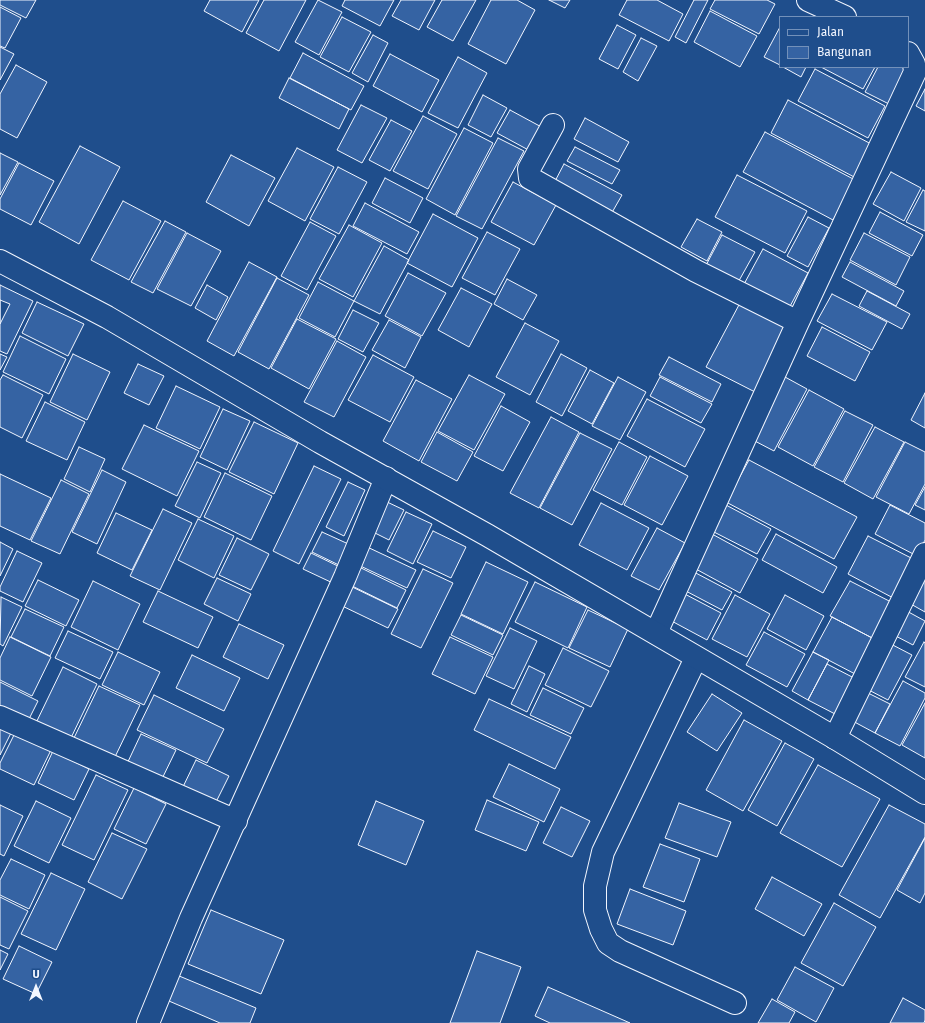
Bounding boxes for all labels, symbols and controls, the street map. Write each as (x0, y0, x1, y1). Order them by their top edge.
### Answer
legend (779, 16, 909, 68)
text: Jalan (817, 25, 844, 39)
text: Bangunan (817, 45, 872, 59)
north arrow (16, 967, 56, 1007)
text: U (32, 968, 40, 981)

